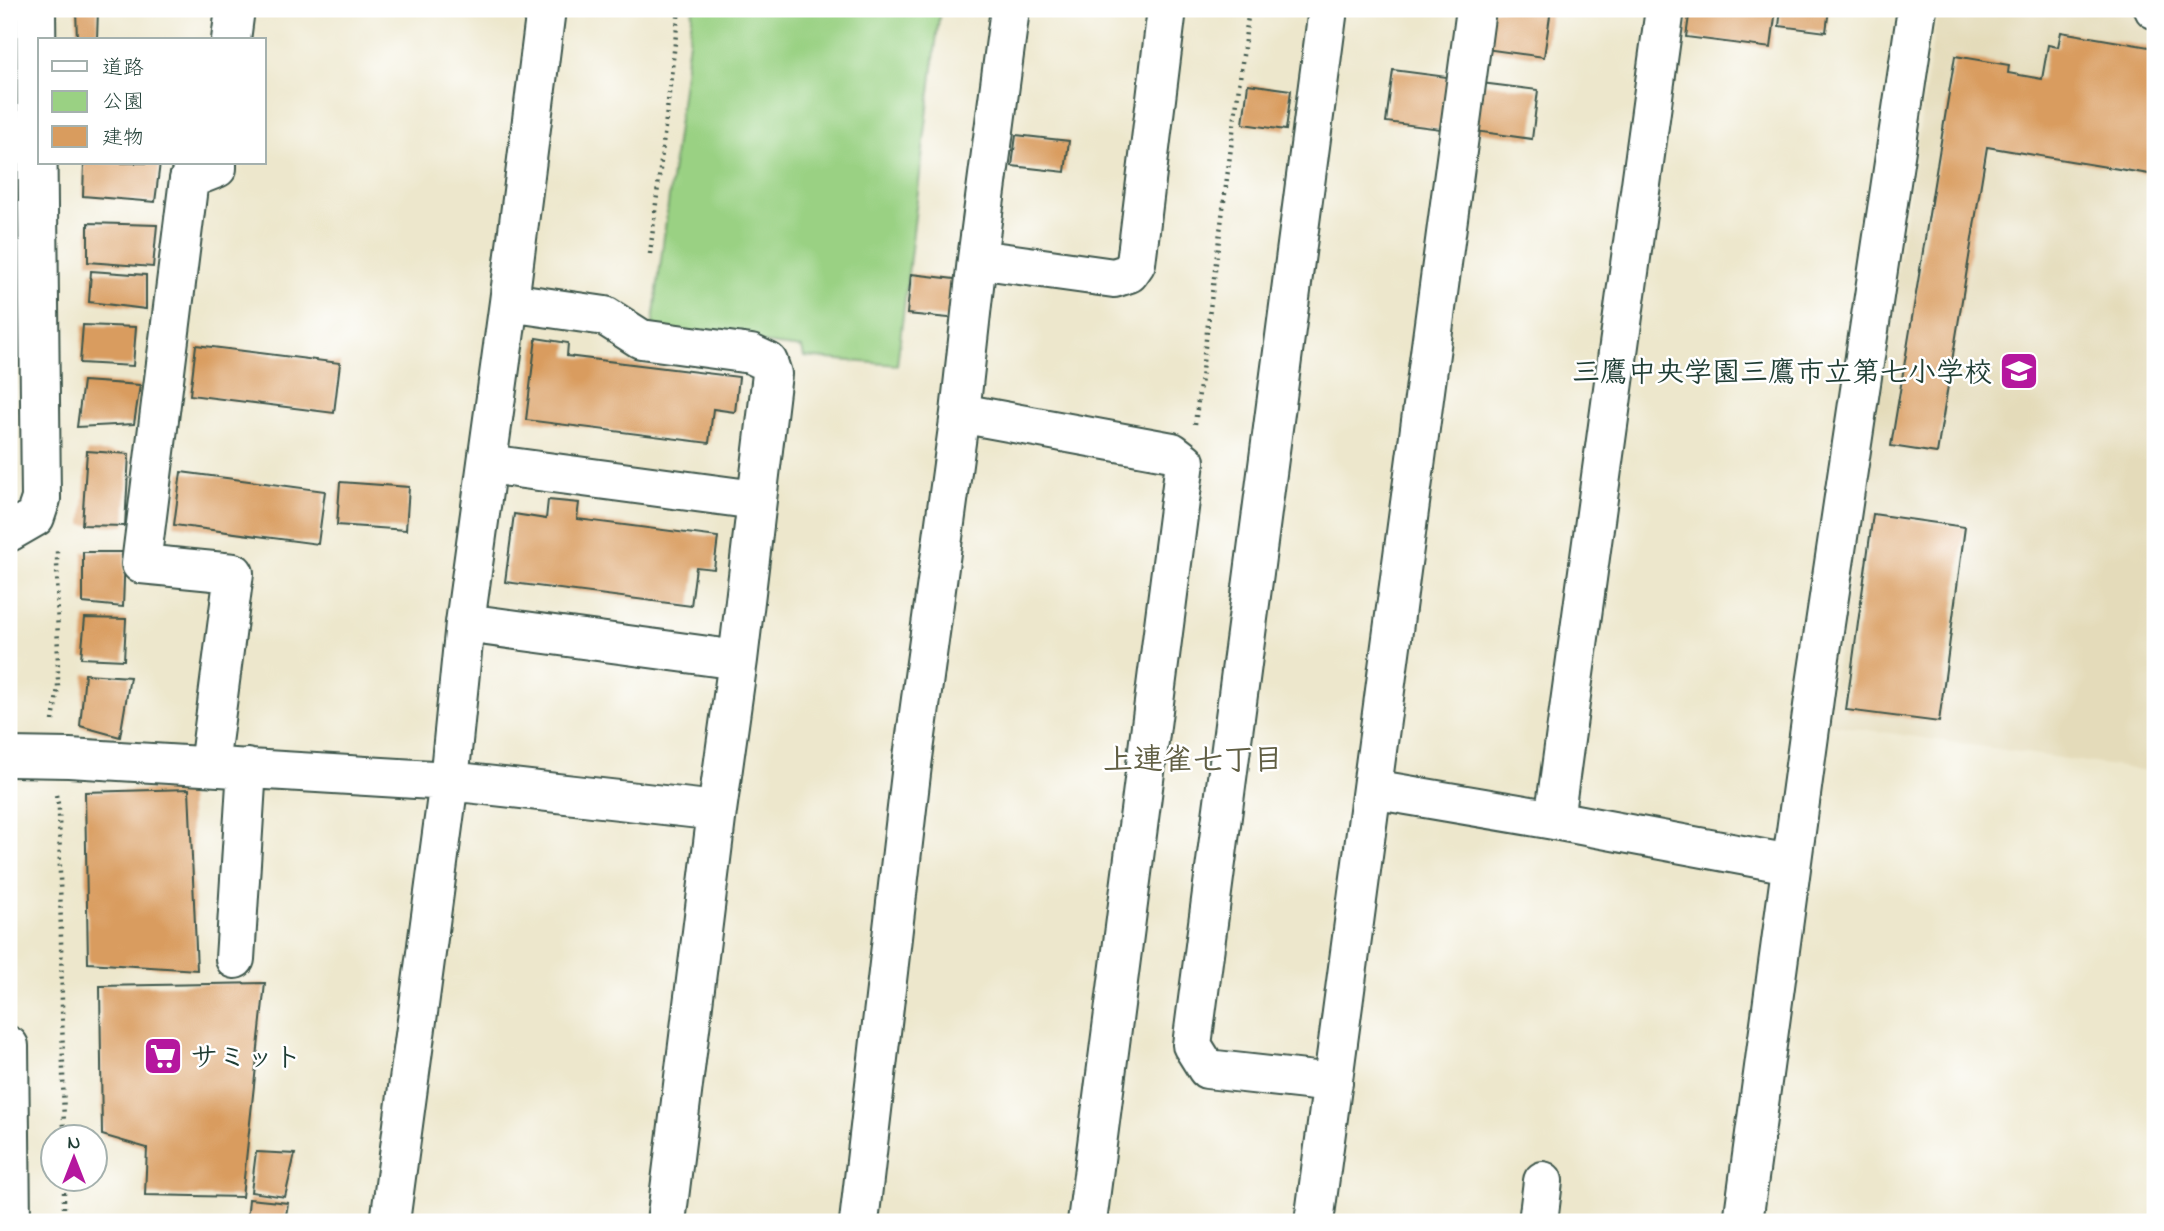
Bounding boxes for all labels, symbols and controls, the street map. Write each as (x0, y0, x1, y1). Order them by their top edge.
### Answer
legend (38, 38, 266, 164)
text: 道路 (102, 54, 144, 84)
text: 公園 (102, 88, 144, 118)
text: 建物 (102, 124, 144, 154)
school or university icon: 三鷹中央学園三鷹市立第七小学校 (1998, 350, 2040, 392)
place label: 三鷹中央学園三鷹市立第七小学校 (1572, 354, 1992, 395)
district label: 上連雀七丁目 (1103, 740, 1283, 784)
supermarket icon: サミット (142, 1035, 184, 1077)
place label: サミット (190, 1039, 302, 1080)
north arrow (38, 1122, 108, 1192)
text: N (68, 1130, 81, 1157)

